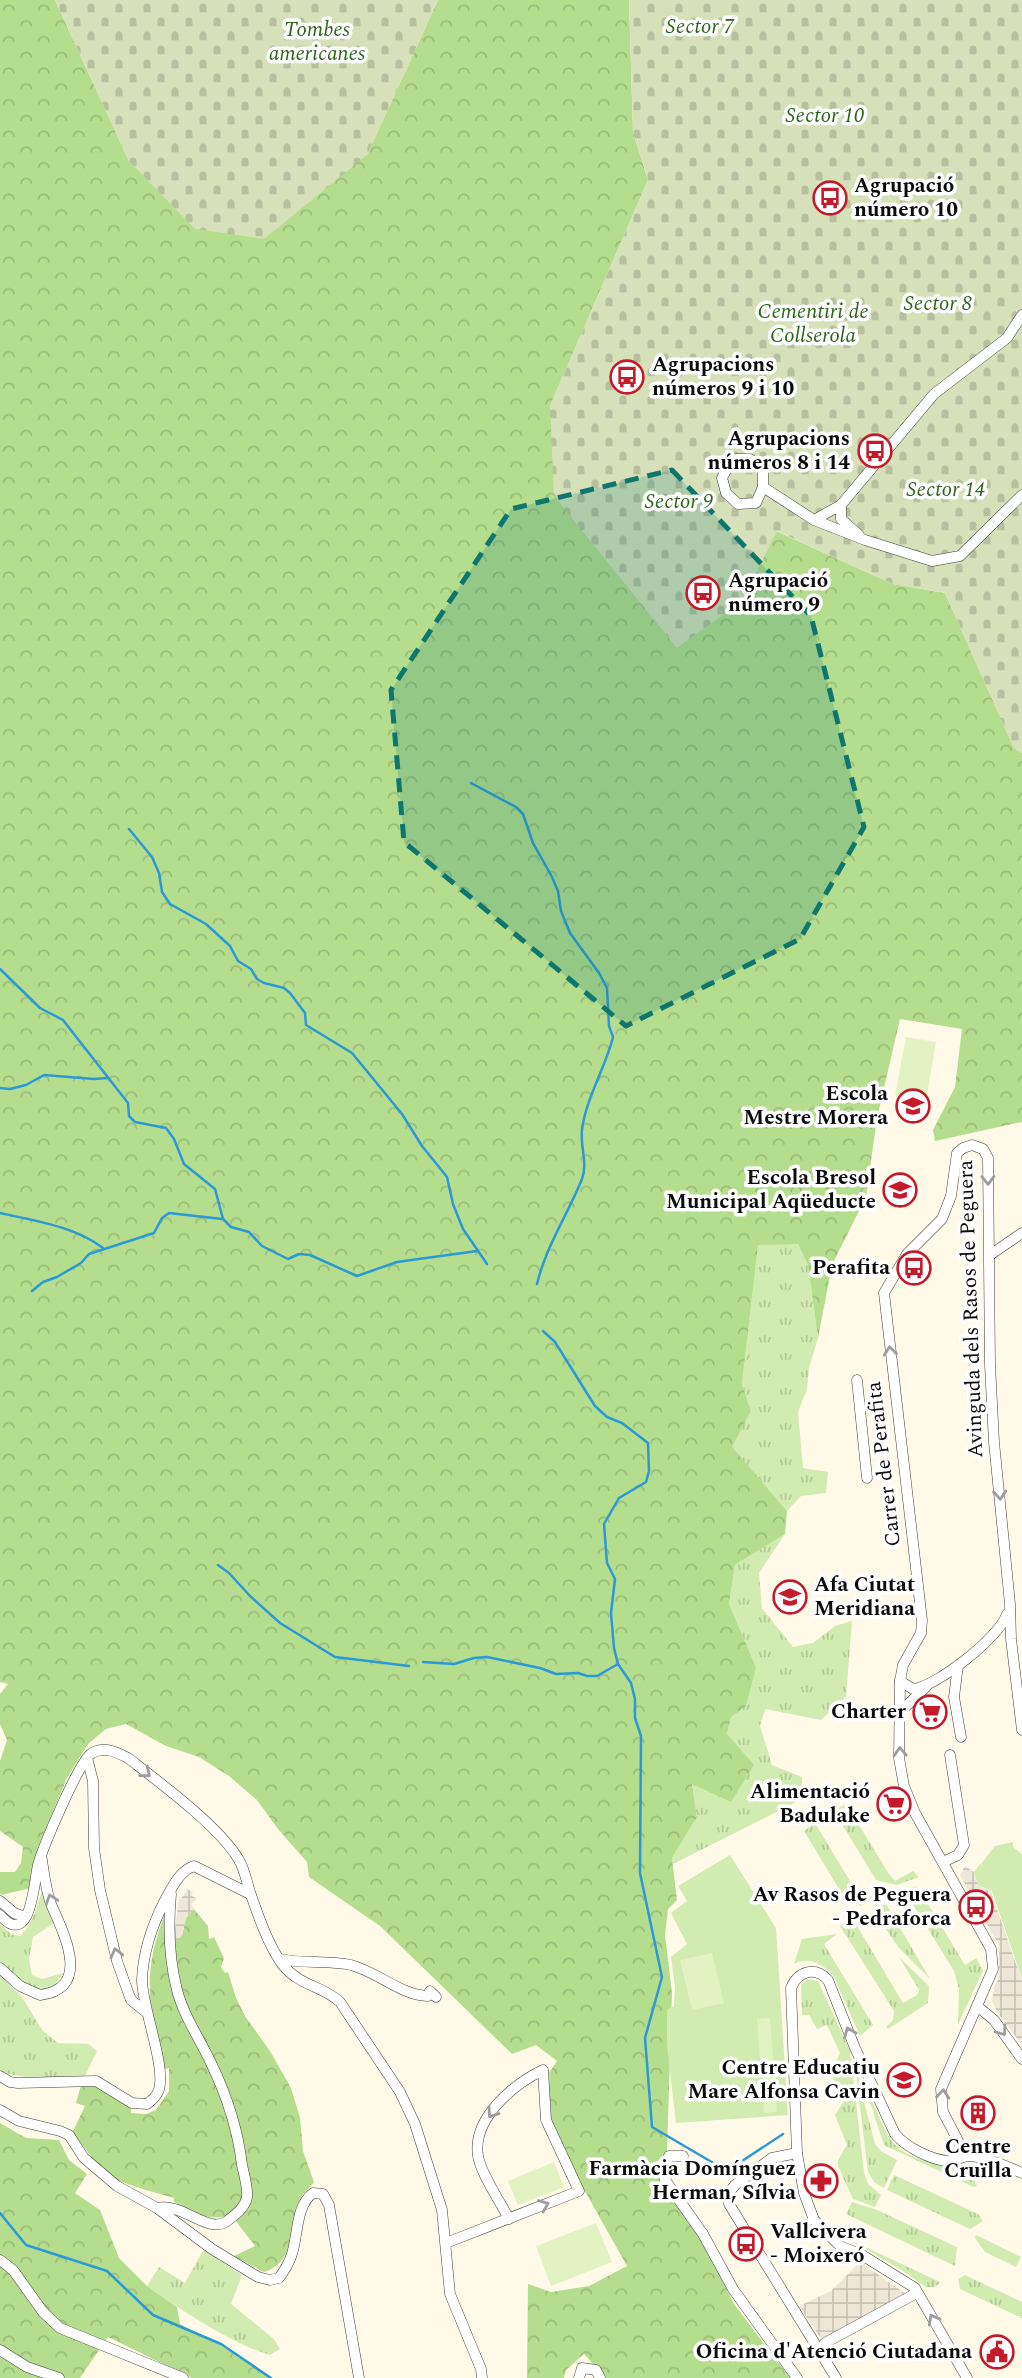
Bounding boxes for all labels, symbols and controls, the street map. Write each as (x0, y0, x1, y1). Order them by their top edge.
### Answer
park label: Sector 7 (666, 11, 735, 43)
park label: Tombes americanes (269, 14, 366, 70)
park label: Sector 10 (786, 100, 864, 132)
place label: Agrupació número 10 (854, 170, 958, 226)
bus stop icon: Agrupació número 10 (811, 179, 849, 217)
park label: Sector 8 (904, 288, 972, 320)
park label: Cementiri de Collserola (757, 296, 869, 352)
place label: Agrupacions números 9 i 10 (652, 349, 795, 405)
bus stop icon: Agrupacions números 9 i 10 (608, 358, 646, 396)
place label: Agrupacions números 8 i 14 (708, 423, 850, 479)
bus stop icon: Agrupacions números 8 i 14 (856, 432, 894, 470)
park label: Sector 14 (907, 474, 985, 506)
park label: Sector 9 (645, 486, 713, 518)
place label: Agrupació número 9 (728, 565, 828, 621)
bus stop icon: Agrupació número 9 (684, 574, 722, 612)
place label: Escola Mestre Morera (743, 1078, 888, 1134)
school or university icon: Escola Mestre Morera (894, 1087, 932, 1125)
street label: Avinguda dels Rasos de Peguera (950, 1159, 992, 1459)
place label: Escola Bresol Municipal Aqüeducte (666, 1162, 876, 1218)
school or university icon: Escola Bresol Municipal Aqüeducte (881, 1171, 919, 1209)
one-way arrow (981, 1174, 996, 1185)
bus stop icon: Perafita (895, 1249, 933, 1287)
place label: Perafita (812, 1252, 890, 1284)
one-way arrow (883, 1345, 898, 1356)
street label: Carrer de Perafita (858, 1379, 910, 1548)
one-way arrow (992, 1489, 1007, 1500)
place label: Afa Ciutat Meridiana (814, 1569, 915, 1625)
school or university icon: Afa Ciutat Meridiana (771, 1578, 809, 1616)
supermarket icon: Charter (911, 1693, 949, 1731)
place label: Charter (831, 1696, 906, 1728)
one-way arrow (892, 1747, 907, 1758)
one-way arrow (138, 1764, 151, 1777)
place label: Alimentació Badulake (750, 1776, 870, 1832)
supermarket icon: Alimentació Badulake (875, 1785, 913, 1823)
place label: Av Rasos de Peguera - Pedraforca (753, 1879, 951, 1935)
bus stop icon: Av Rasos de Peguera - Pedraforca (957, 1888, 995, 1926)
one-way arrow (44, 1893, 59, 1905)
one-way arrow (110, 1947, 124, 1959)
one-way arrow (993, 2023, 1006, 2036)
one-way arrow (844, 2027, 858, 2039)
place label: Centre Educatiu Mare Alfonsa Cavin (687, 2052, 881, 2108)
school or university icon: Centre Educatiu Mare Alfonsa Cavin (885, 2061, 923, 2099)
one-way arrow (935, 2088, 950, 2099)
building icon: Centre Cruïlla (959, 2094, 997, 2132)
one-way arrow (488, 2105, 500, 2118)
place label: Centre Cruïlla (944, 2131, 1012, 2187)
place label: Farmàcia Domínguez Herman, Sílvia (588, 2153, 796, 2209)
pharmacy icon: Farmàcia Domínguez Herman, Sílvia (802, 2162, 840, 2200)
one-way arrow (536, 2199, 549, 2213)
place label: Vallcivera - Moixeró (770, 2216, 867, 2272)
bus stop icon: Vallcivera - Moixeró (727, 2225, 765, 2263)
one-way arrow (928, 2313, 941, 2326)
public building icon: Oficina d'Atenció Ciutadana (978, 2333, 1016, 2371)
place label: Oficina d'Atenció Ciutadana (696, 2336, 972, 2368)

